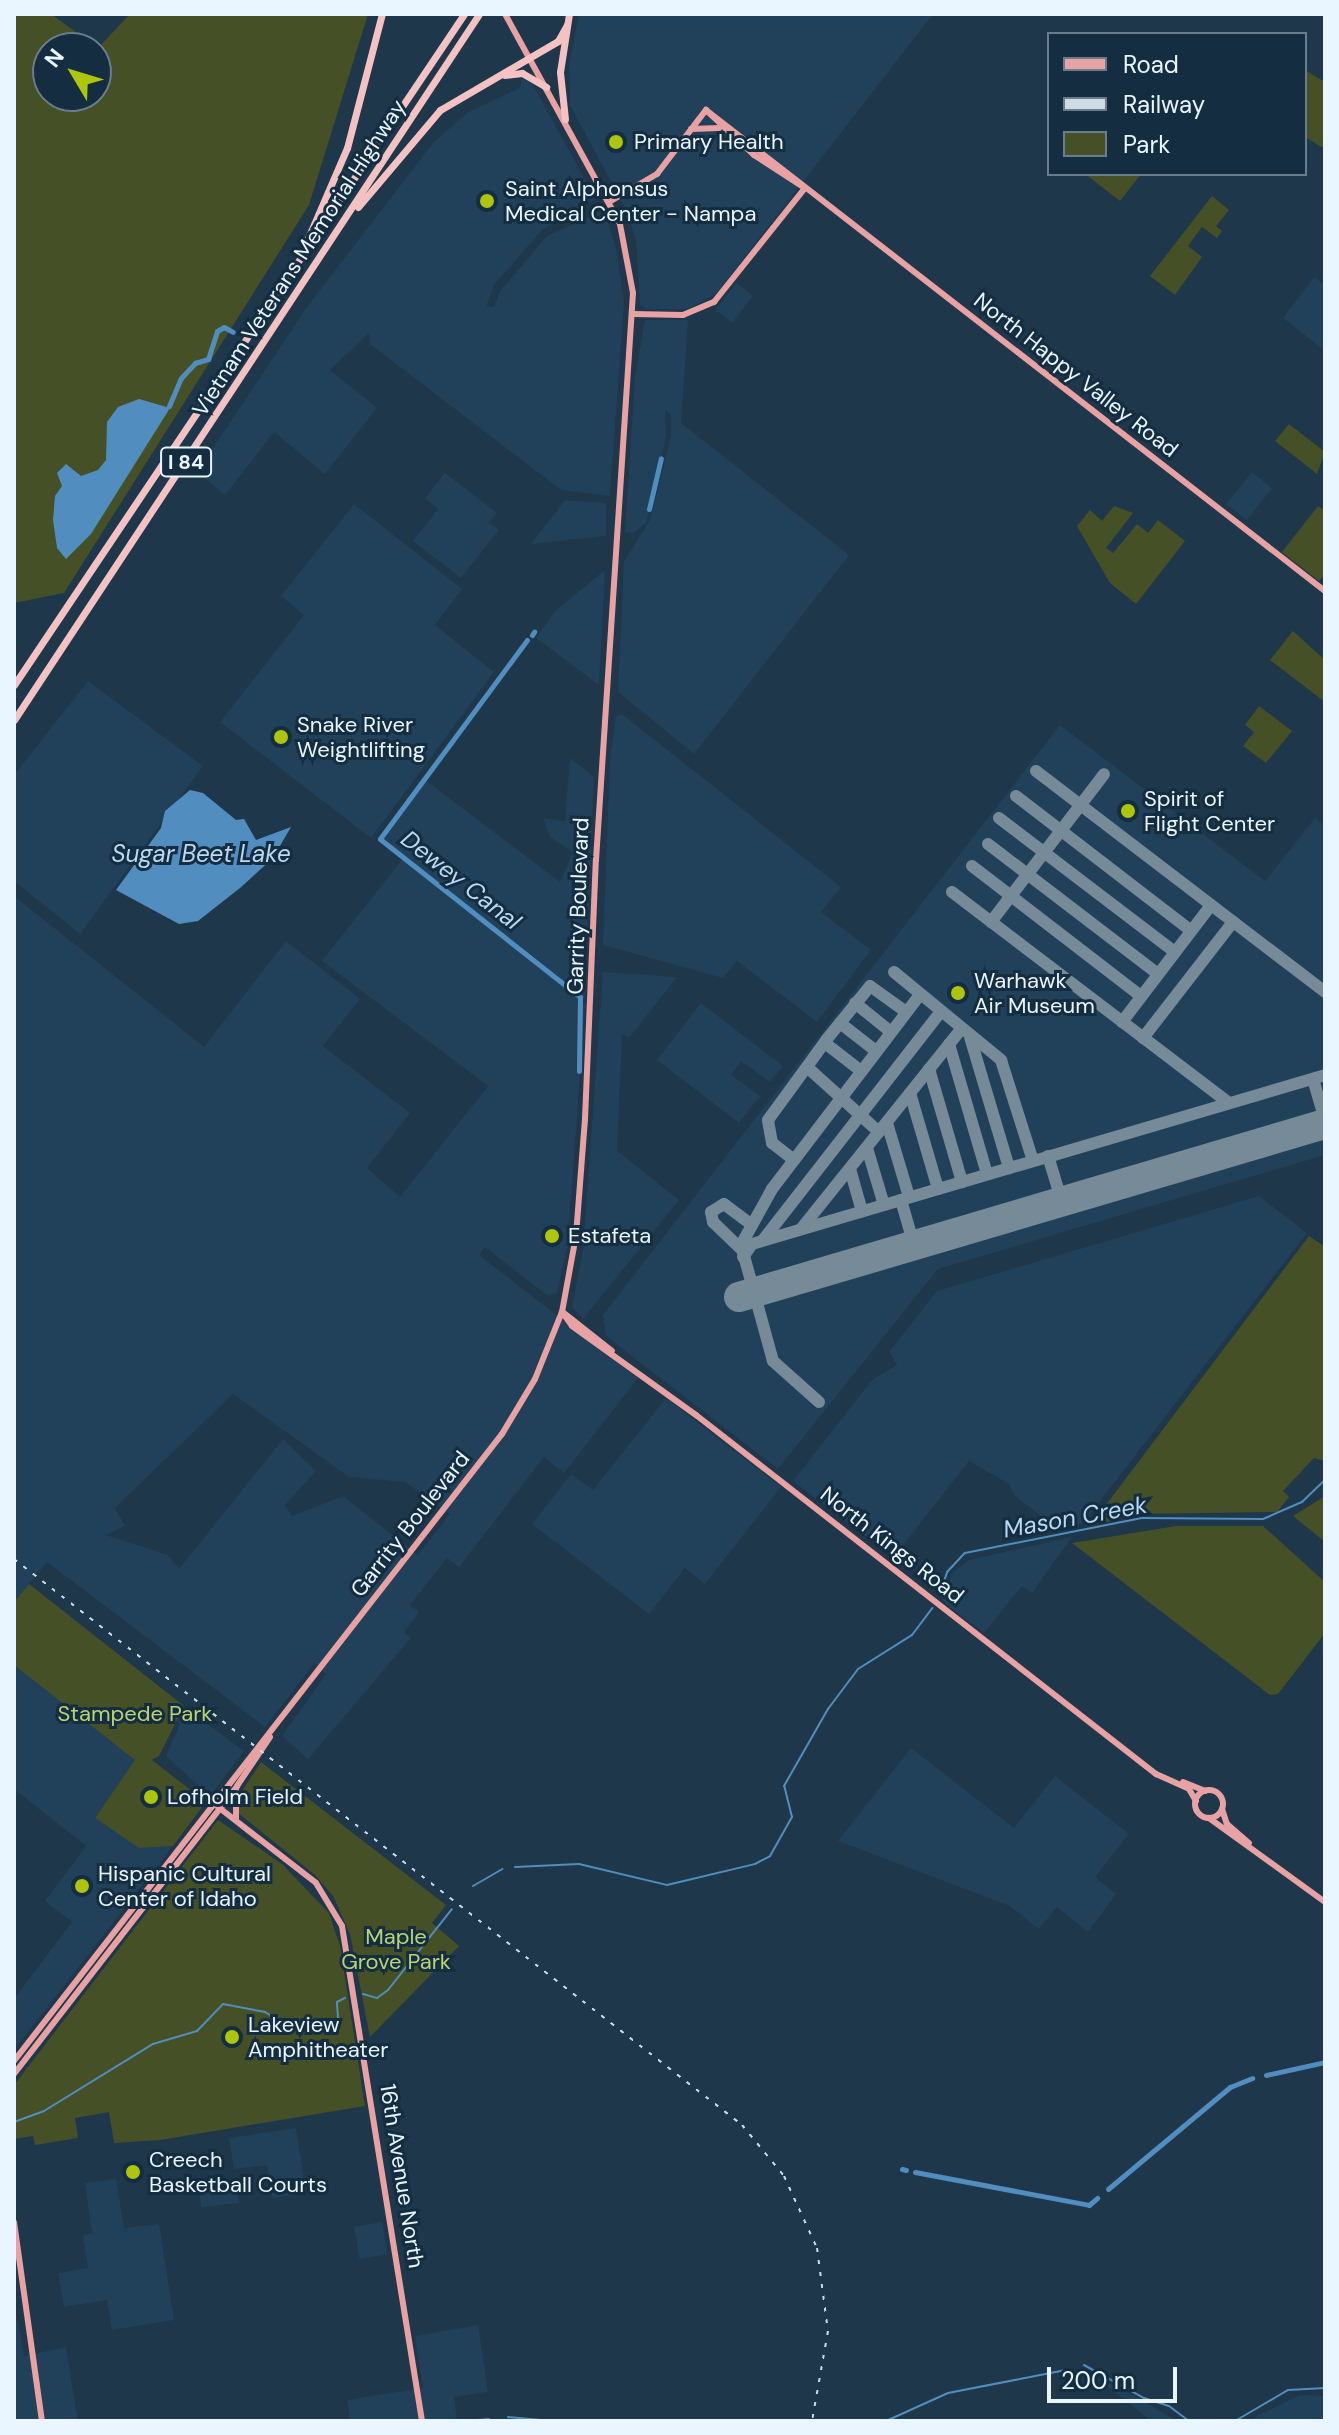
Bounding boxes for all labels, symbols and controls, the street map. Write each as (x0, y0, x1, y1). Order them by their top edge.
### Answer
north arrow (32, 32, 112, 112)
legend (1047, 32, 1307, 176)
text: N (38, 43, 71, 73)
text: Road (1123, 49, 1179, 80)
text: Railway (1123, 89, 1205, 120)
street label: Vietnam Veterans Memorial Highway (187, 95, 411, 421)
place label: Primary Health (634, 129, 784, 155)
text: Park (1123, 129, 1170, 160)
marker: Primary Health (605, 131, 627, 153)
place label: Saint Alphonsus Medical Center - Nampa (505, 175, 756, 226)
marker: Saint Alphonsus Medical Center - Nampa (476, 190, 498, 212)
street label: North Happy Valley Road (969, 287, 1183, 463)
road number: I 84 (160, 446, 212, 478)
place label: Snake River Weightlifting (297, 711, 425, 762)
marker: Snake River Weightlifting (272, 728, 290, 746)
place label: Spirit of Flight Center (1144, 785, 1275, 836)
marker: Spirit of Flight Center (1119, 802, 1137, 820)
street label: Garrity Boulevard (562, 817, 594, 995)
water label: Dewey Canal (395, 824, 527, 936)
water label: Sugar Beet Lake (111, 840, 291, 868)
place label: Warhawk Air Museum (974, 967, 1095, 1018)
marker: Warhawk Air Museum (949, 984, 967, 1002)
place label: Estafeta (568, 1223, 651, 1249)
marker: Estafeta (543, 1227, 561, 1245)
street label: Garrity Boulevard (345, 1446, 475, 1602)
street label: North Kings Road (815, 1481, 969, 1609)
water label: Mason Creek (1001, 1490, 1149, 1544)
park label: Stampede Park (58, 1701, 212, 1727)
place label: Lofholm Field (167, 1784, 303, 1810)
marker: Lofholm Field (142, 1788, 160, 1806)
place label: Hispanic Cultural Center of Idaho (98, 1860, 271, 1912)
marker: Hispanic Cultural Center of Idaho (73, 1877, 91, 1895)
park label: Maple Grove Park (341, 1923, 451, 1974)
place label: Lakeview Amphitheater (248, 2011, 388, 2062)
marker: Lakeview Amphitheater (223, 2028, 241, 2046)
street label: 16th Avenue North (374, 2082, 430, 2270)
place label: Creech Basketball Courts (149, 2146, 327, 2198)
marker: Creech Basketball Courts (124, 2163, 142, 2181)
scale bar (1051, 2351, 1181, 2401)
text: 200 m (1061, 2365, 1135, 2396)

